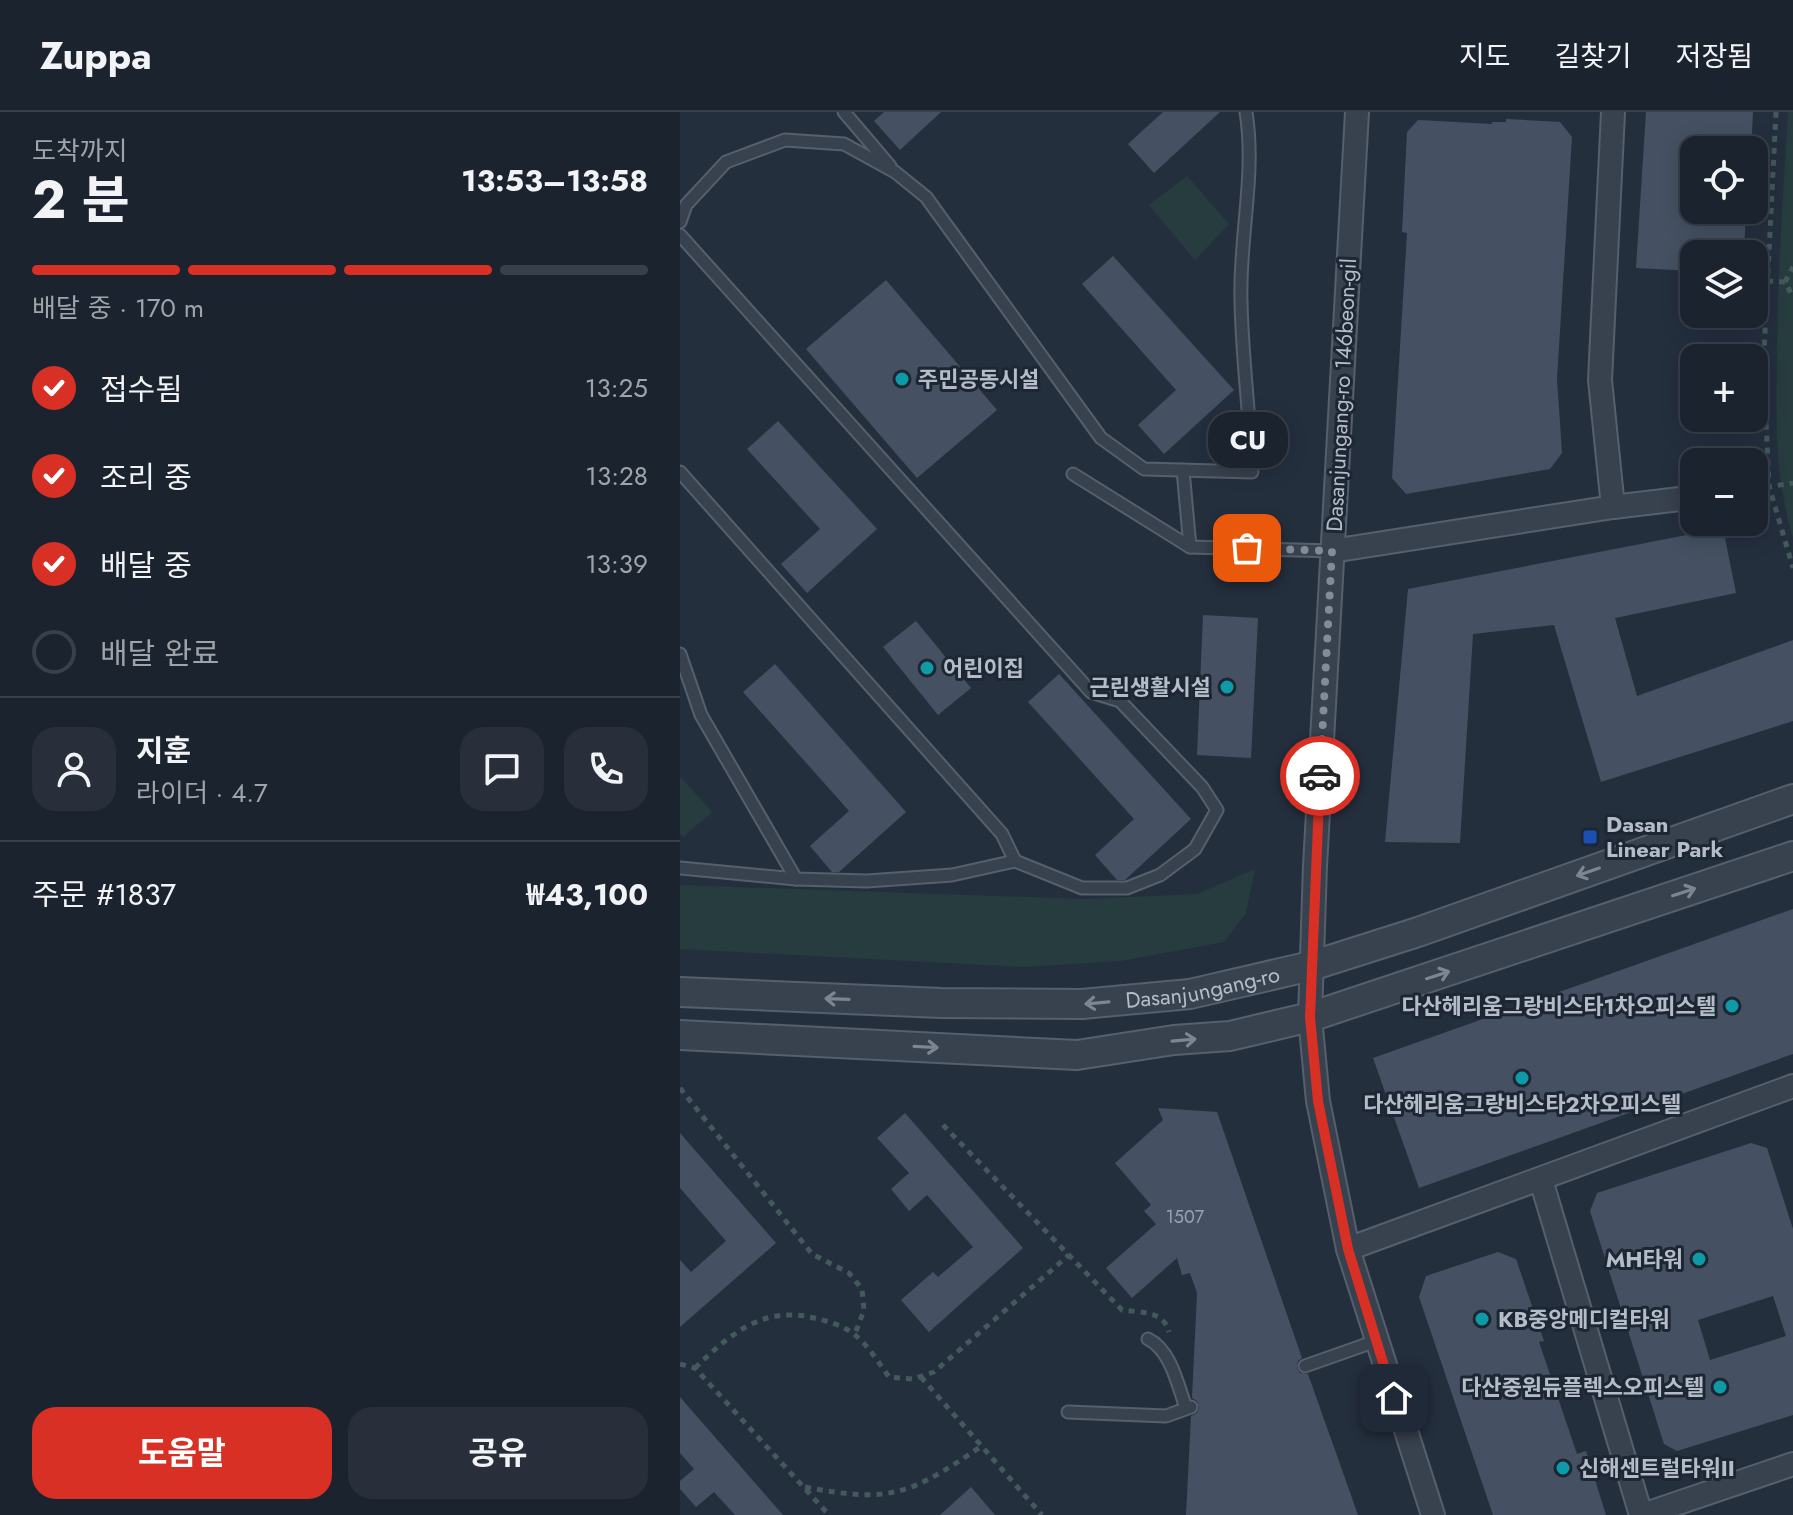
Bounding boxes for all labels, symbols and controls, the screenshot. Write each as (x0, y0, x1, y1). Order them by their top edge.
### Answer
text: Zuppa (40, 28, 152, 83)
text: 지도 (1459, 36, 1510, 77)
text: 길찾기 (1554, 36, 1632, 77)
text: 저장됨 (1676, 36, 1753, 77)
text: 도착까지 (32, 132, 128, 170)
map controls (1680, 136, 1768, 536)
button: locate (1680, 136, 1768, 224)
text: 13:53–13:58 (461, 159, 648, 202)
text: 2 분 (32, 162, 130, 238)
button: layers (1680, 240, 1768, 328)
street label: Dasanjungang-ro 146beon-gil (1318, 258, 1364, 532)
text: 배달 중 · 170 m (32, 289, 204, 327)
button: + (1680, 344, 1768, 432)
place label: 주민공동시설 (918, 363, 1039, 395)
icon: check (32, 366, 76, 410)
text: 접수됨 (100, 368, 183, 411)
text: 13:25 (585, 369, 648, 407)
marker: 주민공동시설 (893, 370, 911, 388)
callout: CU (1207, 412, 1287, 468)
text: CU (1230, 421, 1266, 459)
button: − (1680, 448, 1768, 536)
icon: check (32, 454, 76, 498)
text: 조리 중 (100, 456, 192, 499)
text: 13:28 (585, 457, 648, 495)
pin (1213, 514, 1281, 582)
icon: bag (1225, 526, 1269, 570)
icon: check (32, 542, 76, 586)
text: 배달 중 (100, 544, 192, 587)
text: 13:39 (585, 545, 648, 583)
text: 배달 완료 (100, 632, 219, 675)
place label: 어린이집 (943, 652, 1024, 684)
marker: 어린이집 (918, 659, 936, 677)
place label: 근린생활시설 (1090, 671, 1211, 703)
marker: 근린생활시설 (1218, 678, 1236, 696)
button: person (32, 727, 116, 811)
button: chat (460, 727, 544, 811)
button: phone (564, 727, 648, 811)
text: 지훈 (136, 729, 191, 772)
courier (1280, 736, 1360, 816)
icon: car (1298, 754, 1342, 798)
text: 라이더 · 4.7 (136, 774, 268, 812)
place label: Dasan Linear Park (1606, 808, 1723, 865)
marker: Dasan Linear Park (1581, 828, 1599, 846)
one-way arrow (1576, 866, 1600, 880)
text: 주문 #1837 (32, 873, 176, 916)
text: ₩43,100 (526, 873, 648, 916)
one-way arrow (1671, 884, 1696, 899)
street label: Dasanjungang-ro (1124, 958, 1283, 1016)
one-way arrow (1425, 966, 1450, 981)
place label: 다산헤리움그랑비스타1차오피스텔 (1401, 990, 1716, 1022)
one-way arrow (824, 991, 851, 1006)
one-way arrow (1084, 995, 1111, 1010)
marker: 다산헤리움그랑비스타1차오피스텔 (1723, 997, 1741, 1015)
one-way arrow (1170, 1032, 1197, 1047)
one-way arrow (912, 1040, 939, 1055)
marker: 다산헤리움그랑비스타2차오피스텔 (1513, 1069, 1531, 1087)
place label: 다산헤리움그랑비스타2차오피스텔 (1363, 1088, 1681, 1120)
house number: 1507 (1166, 1204, 1205, 1230)
place label: MH타워 (1606, 1243, 1683, 1275)
marker: MH타워 (1690, 1250, 1708, 1268)
place label: KB중앙메디컬타워 (1498, 1303, 1670, 1335)
marker: KB중앙메디컬타워 (1473, 1310, 1491, 1328)
pin (1360, 1364, 1428, 1432)
place label: 다산중원듀플렉스오피스텔 (1461, 1371, 1704, 1403)
icon: home (1372, 1376, 1416, 1420)
marker: 다산중원듀플렉스오피스텔 (1711, 1378, 1729, 1396)
button: 도움말 (32, 1407, 332, 1499)
button: 공유 (348, 1407, 648, 1499)
place label: 신해센트럴타워II (1579, 1452, 1735, 1484)
marker: 신해센트럴타워II (1554, 1459, 1572, 1477)

